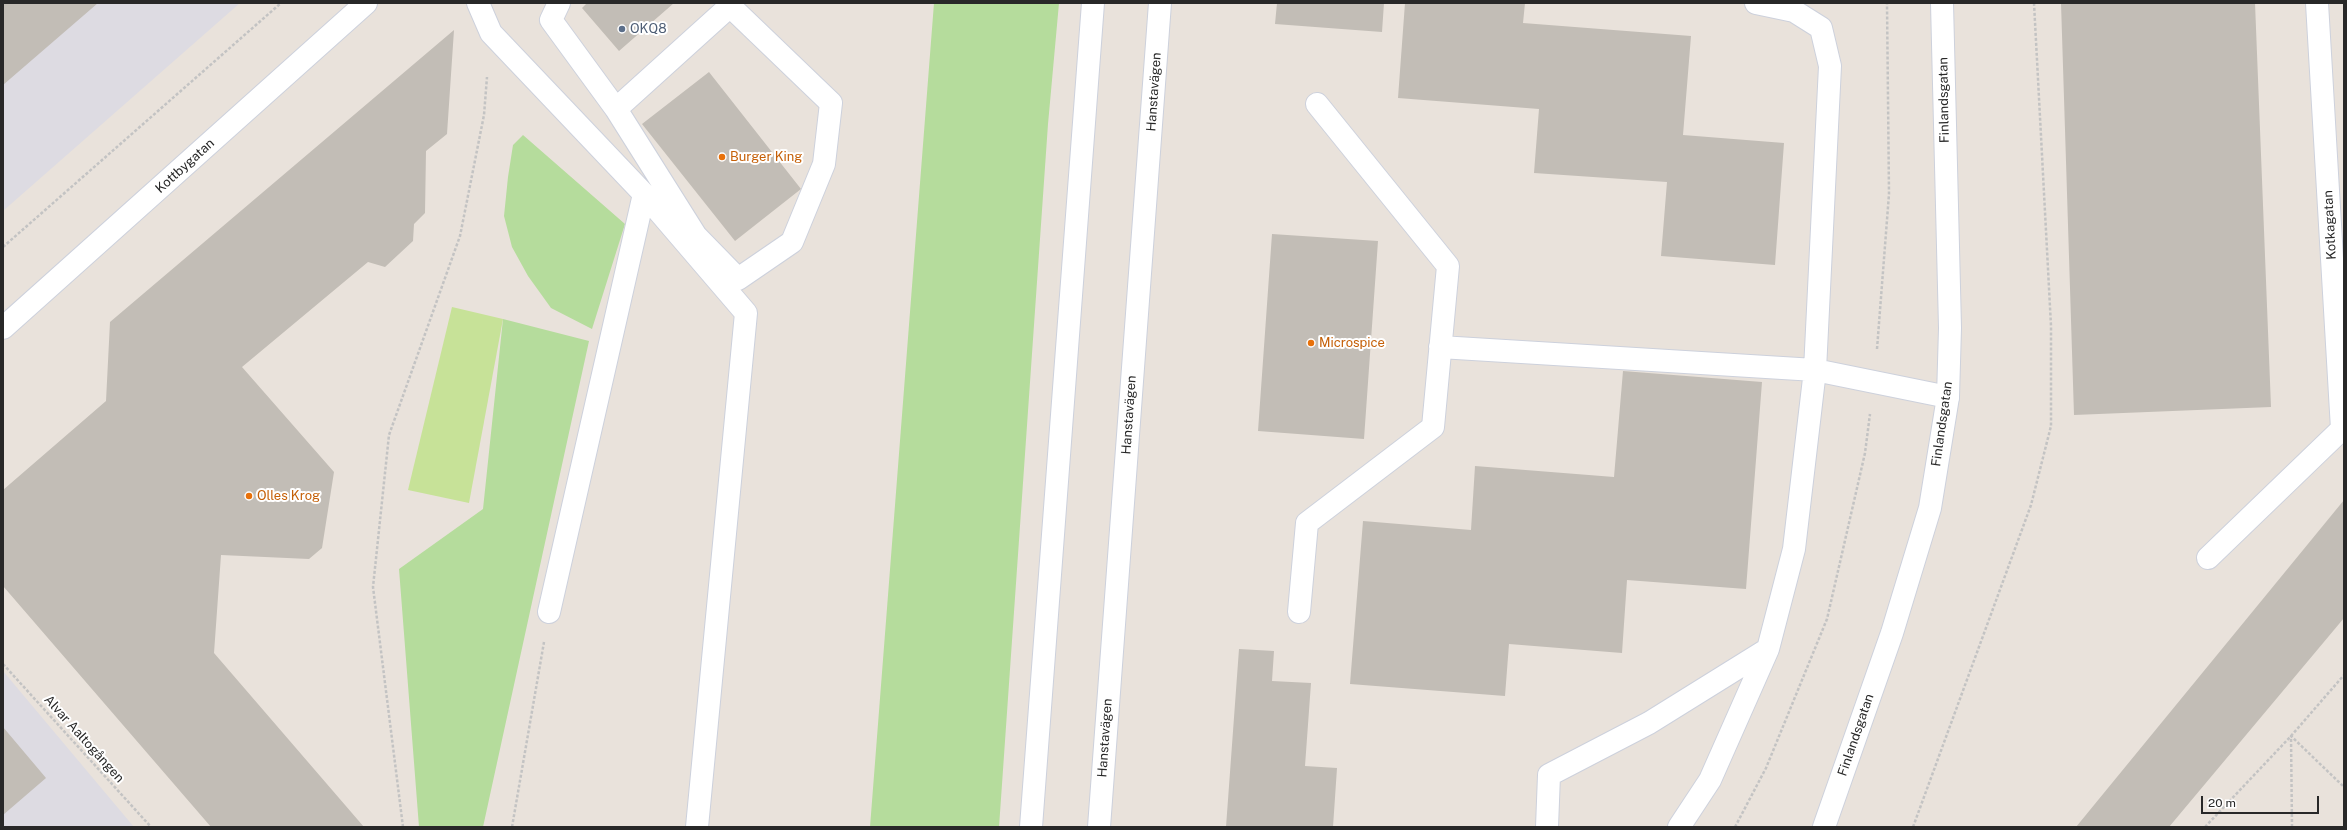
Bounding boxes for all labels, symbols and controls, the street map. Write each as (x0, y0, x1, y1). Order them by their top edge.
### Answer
place label: OKQ8 (630, 21, 667, 37)
marker: OKQ8 (617, 24, 627, 34)
street label: Hanstavägen (1143, 52, 1165, 132)
street label: Finlandsgatan (1935, 57, 1953, 143)
street label: Kottbygatan (152, 135, 218, 197)
place label: Burger King (730, 149, 802, 165)
marker: Burger King (717, 152, 727, 162)
street label: Kotkagatan (2320, 190, 2340, 260)
place label: Microspice (1319, 335, 1385, 351)
marker: Microspice (1306, 338, 1316, 348)
street label: Hanstavägen (1118, 375, 1140, 455)
street label: Finlandsgatan (1928, 380, 1956, 468)
place label: Olles Krog (257, 488, 320, 504)
marker: Olles Krog (244, 491, 254, 501)
street label: Alvar Aaltogången (41, 692, 127, 786)
street label: Finlandsgatan (1835, 692, 1877, 778)
street label: Hanstavägen (1094, 698, 1116, 778)
scale bar (2203, 788, 2321, 814)
text: 20 m (2208, 796, 2236, 810)

